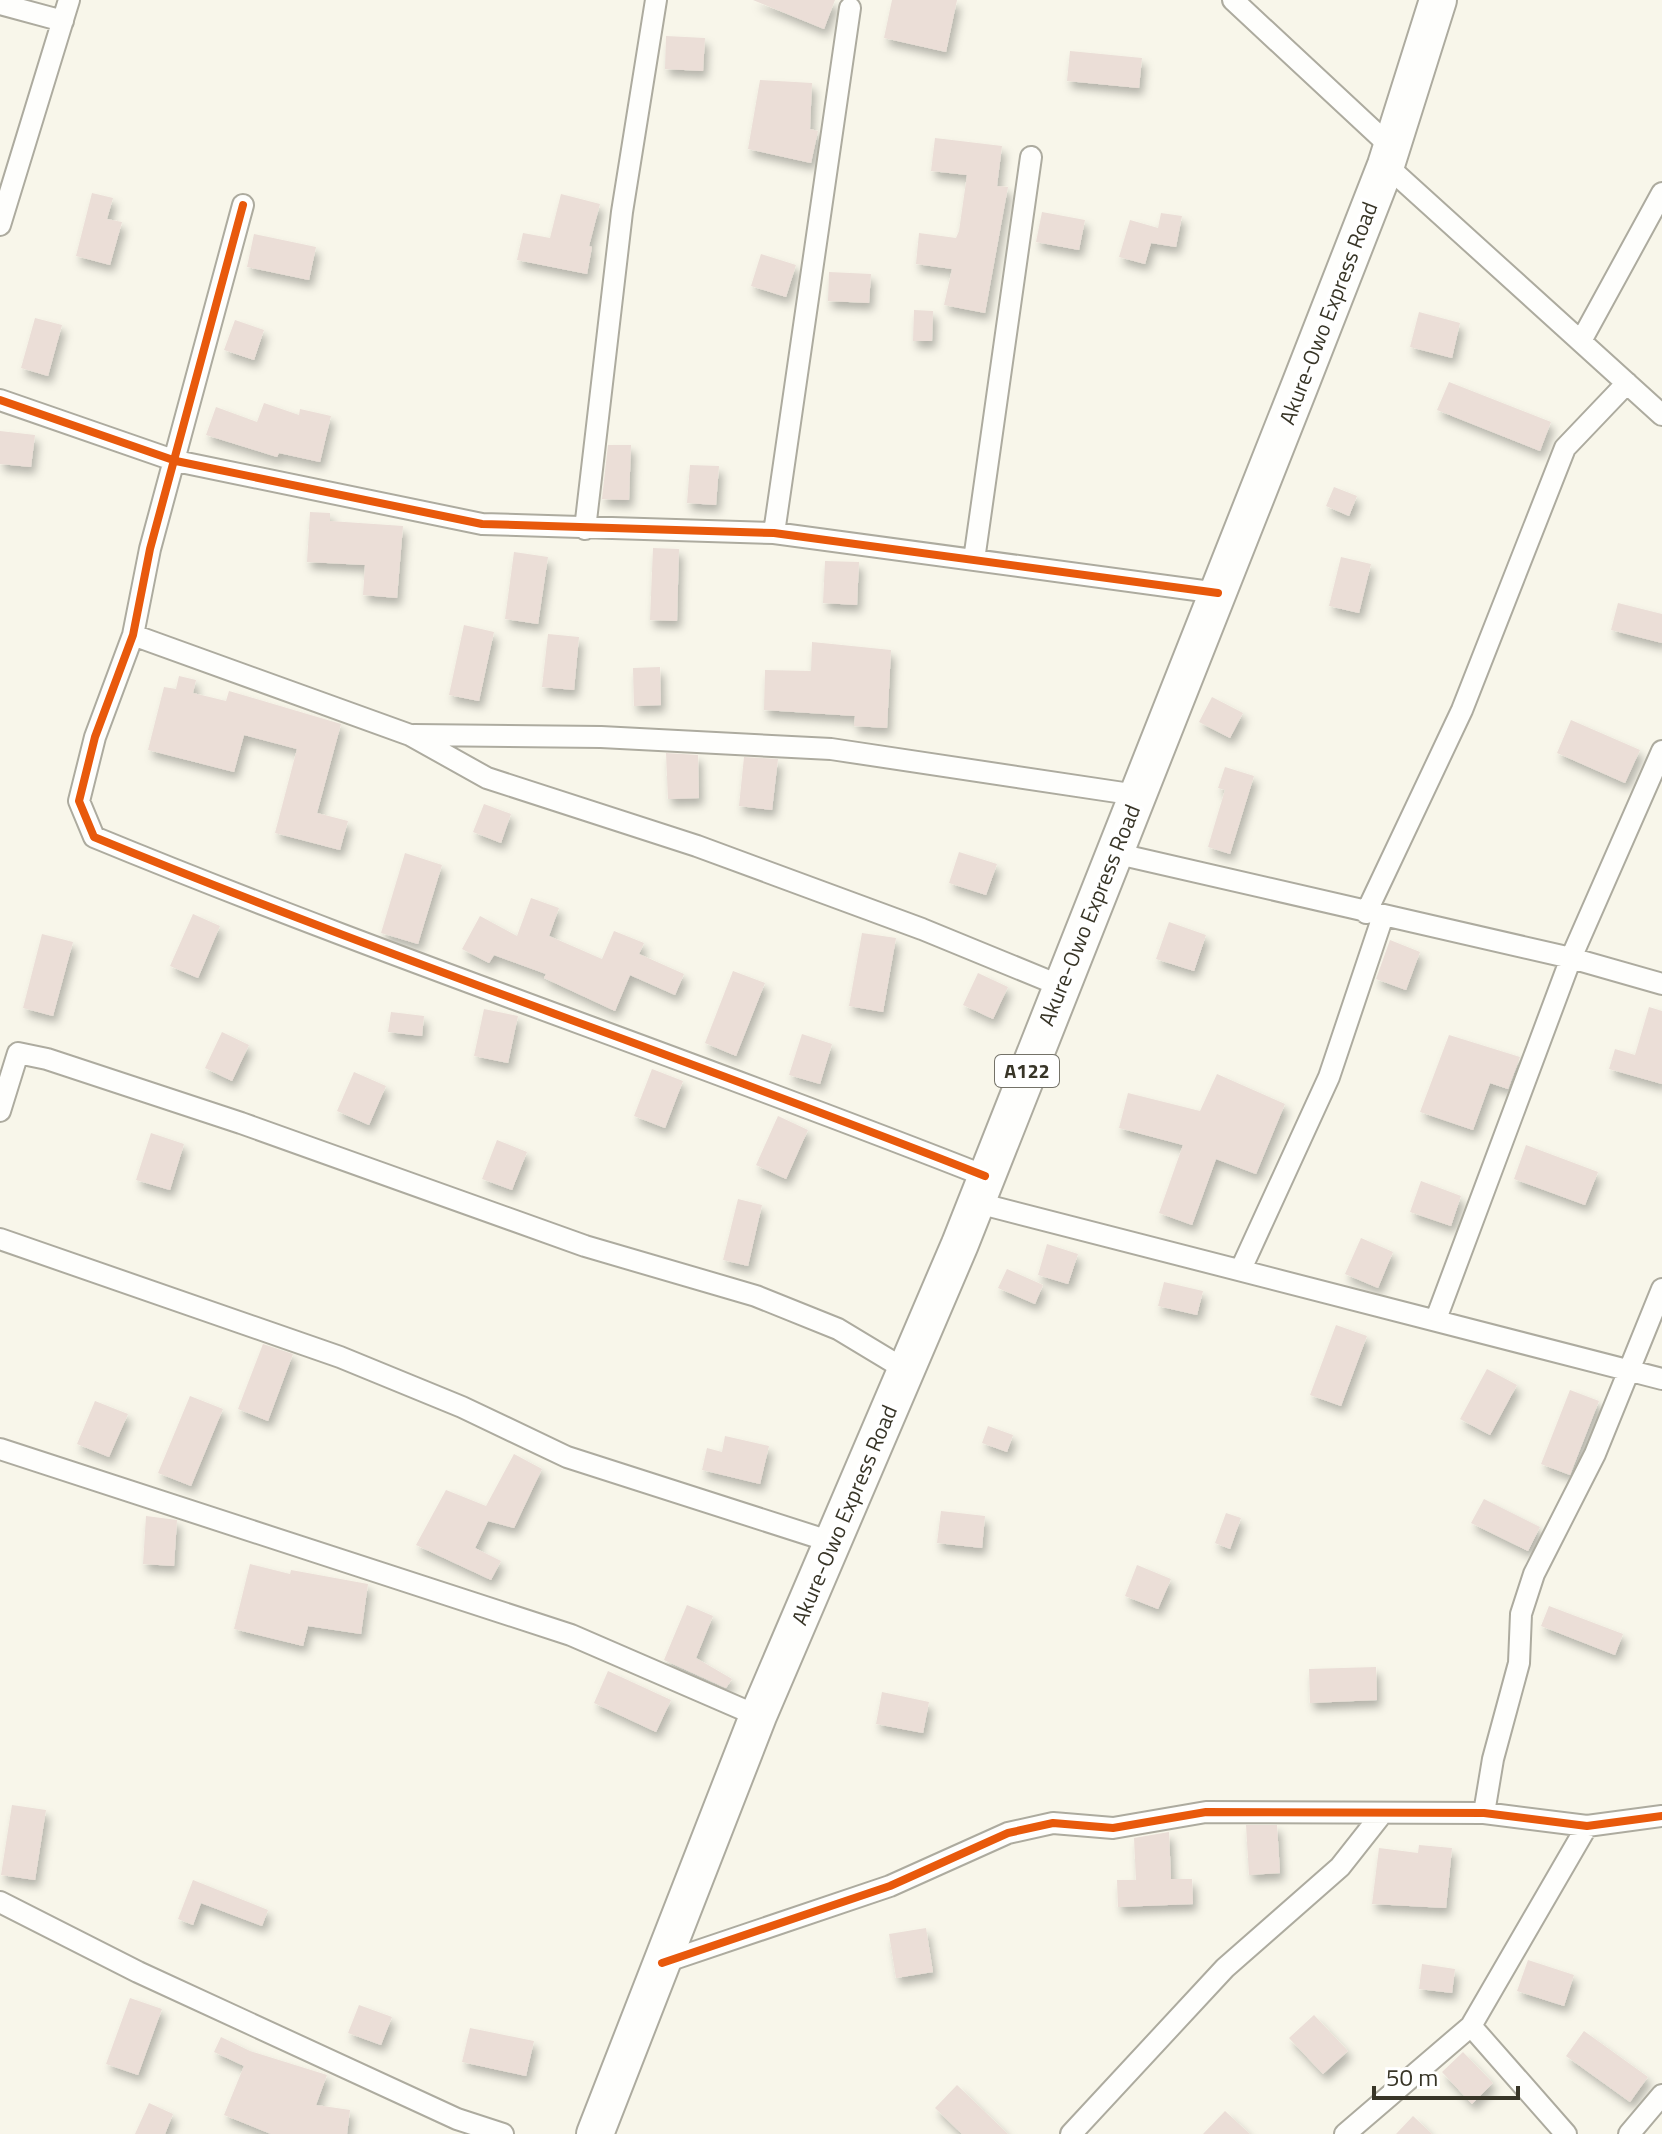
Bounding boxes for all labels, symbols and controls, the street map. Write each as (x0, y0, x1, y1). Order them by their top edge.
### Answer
street label: Akure-Owo Express Road (1270, 197, 1386, 429)
street label: Akure-Owo Express Road (1029, 799, 1149, 1031)
road number: A122 (995, 1055, 1059, 1087)
street label: Akure-Owo Express Road (782, 1400, 906, 1630)
scale bar (1374, 2050, 1518, 2100)
text: 50 m (1386, 2059, 1438, 2095)

